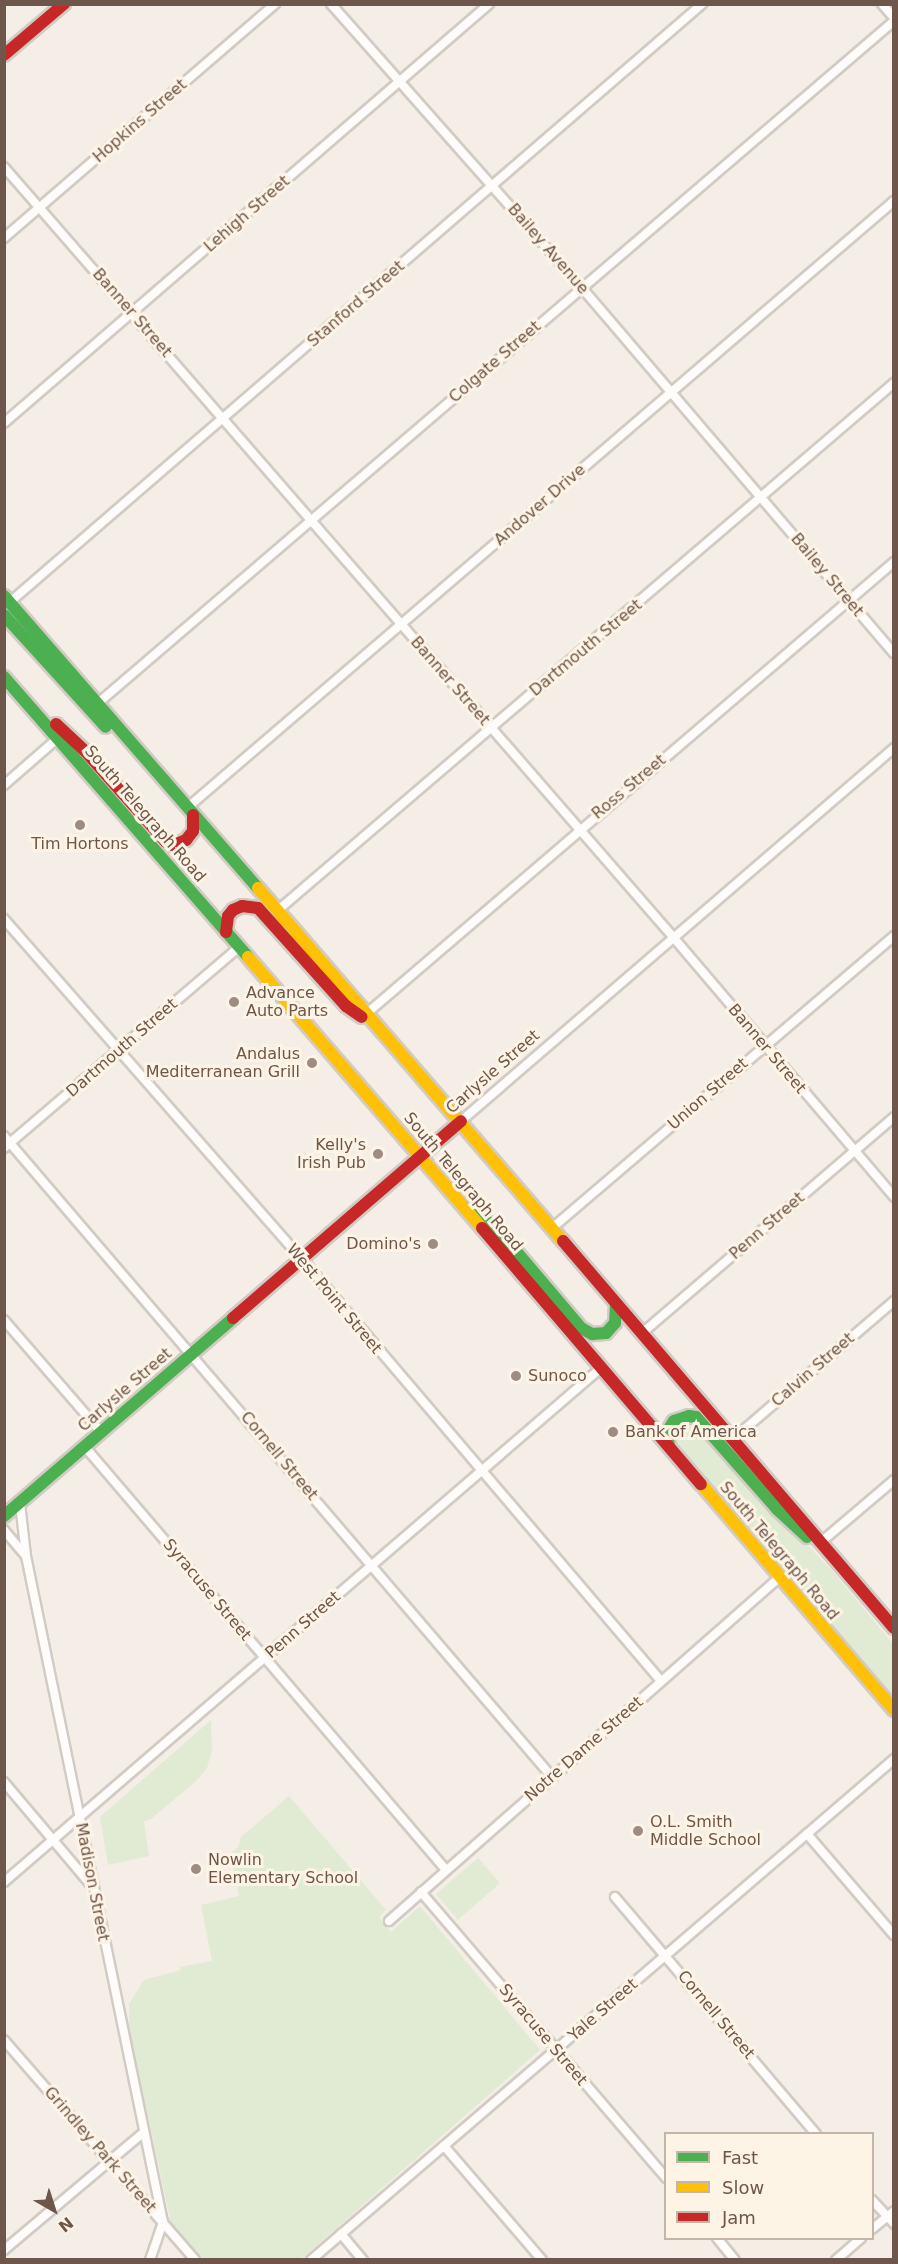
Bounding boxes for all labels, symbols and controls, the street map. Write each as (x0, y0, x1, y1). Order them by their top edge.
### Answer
street label: Hopkins Street (89, 75, 191, 167)
street label: Lehigh Street (200, 172, 294, 256)
street label: Bailey Avenue (504, 200, 592, 298)
street label: Stanford Street (304, 257, 408, 351)
street label: Banner Street (88, 265, 176, 361)
street label: Colgate Street (445, 317, 545, 407)
street label: Andover Drive (490, 460, 590, 550)
street label: Bailey Street (787, 529, 867, 621)
street label: Dartmouth Street (526, 595, 646, 701)
street label: Banner Street (406, 633, 494, 729)
street label: South Telegraph Road (80, 742, 210, 886)
street label: Ross Street (588, 751, 670, 823)
marker: Tim Hortons (73, 818, 87, 832)
place label: Tim Hortons (31, 834, 129, 854)
place label: Advance Auto Parts (246, 983, 328, 1021)
street label: Dartmouth Street (63, 995, 181, 1101)
marker: Advance Auto Parts (227, 995, 241, 1009)
street label: Banner Street (724, 1000, 810, 1098)
street label: Carlysle Street (442, 1026, 544, 1118)
place label: Andalus Mediterranean Grill (146, 1044, 300, 1082)
street label: Union Street (664, 1054, 752, 1134)
marker: Andalus Mediterranean Grill (305, 1056, 319, 1070)
street label: South Telegraph Road (399, 1109, 527, 1255)
place label: Kelly's Irish Pub (297, 1135, 366, 1173)
marker: Kelly's Irish Pub (371, 1147, 385, 1161)
street label: Penn Street (726, 1188, 808, 1264)
place label: Domino's (346, 1234, 421, 1254)
marker: Domino's (426, 1237, 440, 1251)
street label: West Point Street (282, 1240, 386, 1358)
street label: Calvin Street (768, 1329, 858, 1411)
street label: Carlysle Street (74, 1344, 176, 1436)
place label: Sunoco (528, 1366, 587, 1386)
marker: Sunoco (509, 1369, 523, 1383)
street label: Cornell Street (236, 1408, 322, 1504)
place label: Bank of America (625, 1422, 757, 1442)
marker: Bank of America (606, 1425, 620, 1439)
street label: South Telegraph Road (715, 1478, 843, 1624)
street label: Syracuse Street (159, 1535, 255, 1645)
street label: Penn Street (262, 1587, 344, 1663)
street label: Notre Dame Street (521, 1692, 647, 1806)
place label: O.L. Smith Middle School (650, 1812, 761, 1850)
street label: Madison Street (71, 1821, 113, 1943)
marker: O.L. Smith Middle School (631, 1824, 645, 1838)
place label: Nowlin Elementary School (208, 1850, 358, 1888)
marker: Nowlin Elementary School (189, 1862, 203, 1876)
street label: Cornell Street (673, 1967, 759, 2063)
street label: Yale Street (564, 1975, 642, 2045)
street label: Syracuse Street (495, 1980, 591, 2090)
street label: Grindley Park Street (40, 2083, 160, 2217)
legend (664, 2132, 874, 2240)
text: Fast (722, 2147, 758, 2168)
text: Slow (722, 2177, 764, 2198)
north arrow (24, 2180, 84, 2240)
text: Jam (722, 2207, 756, 2228)
text: N (54, 2213, 77, 2236)

